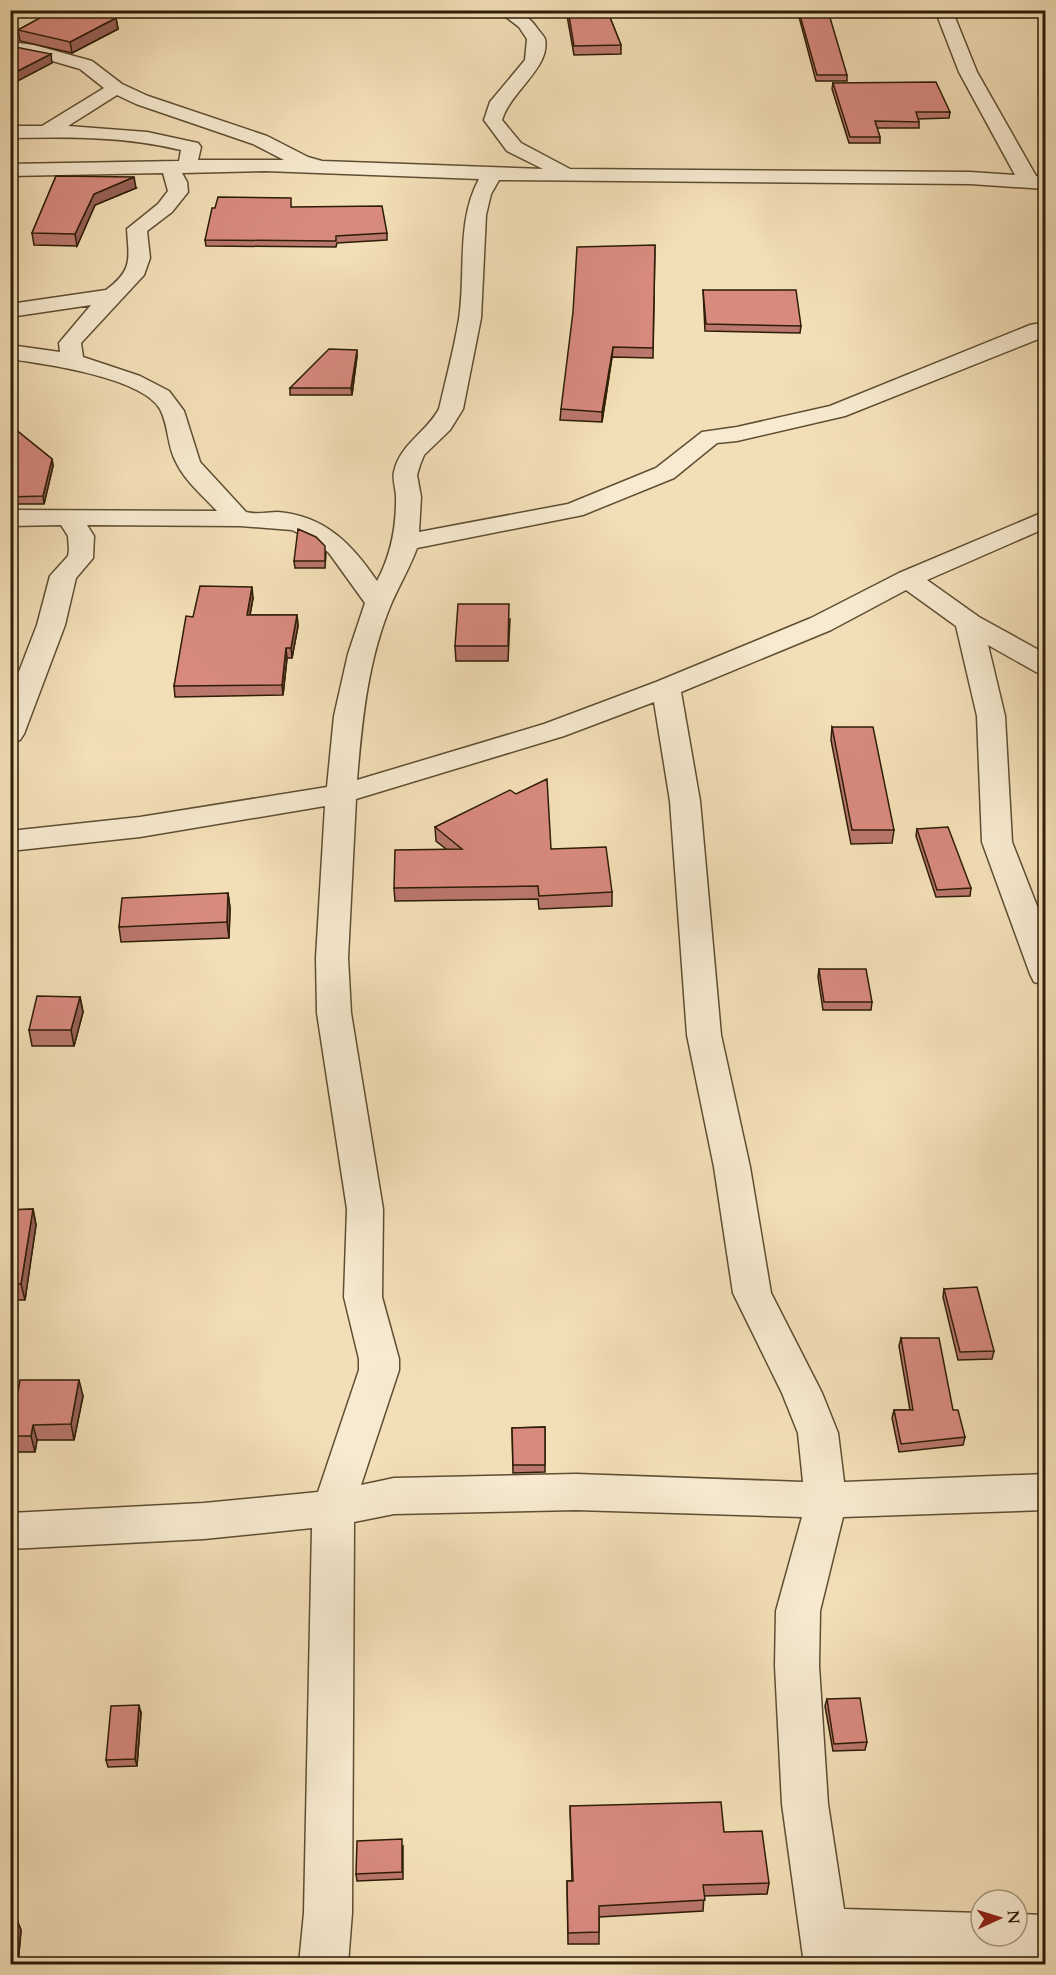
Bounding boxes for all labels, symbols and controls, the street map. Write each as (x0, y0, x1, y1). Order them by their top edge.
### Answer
north arrow (969, 1888, 1029, 1948)
text: N (1002, 1909, 1024, 1925)

